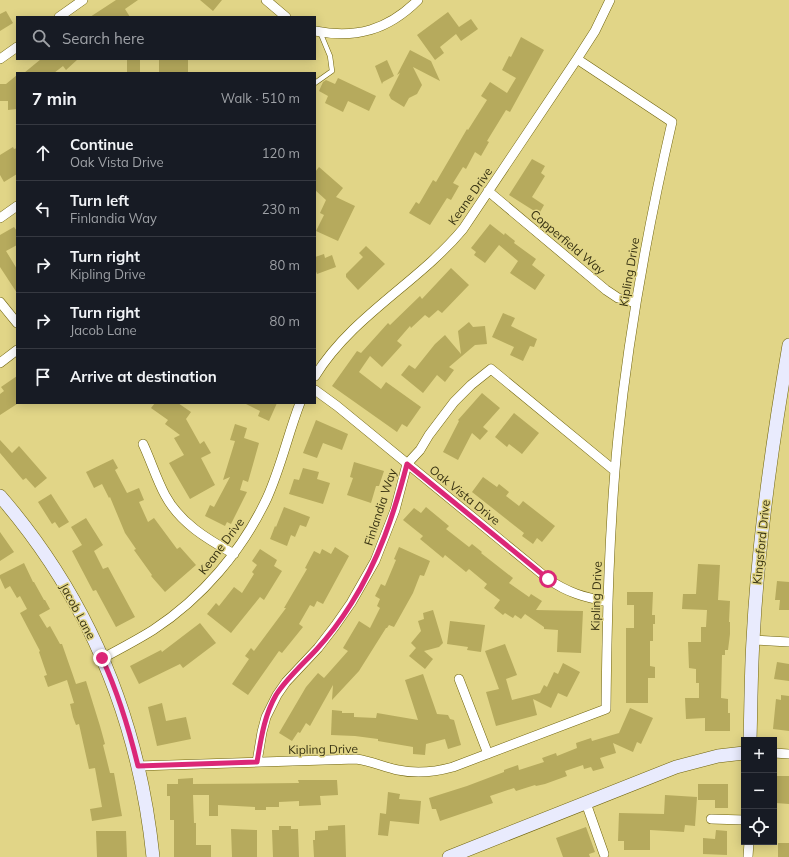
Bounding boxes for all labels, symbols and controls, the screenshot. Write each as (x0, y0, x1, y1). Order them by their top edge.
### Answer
search box (16, 16, 316, 60)
icon: search (30, 27, 52, 49)
text: Search here (62, 29, 144, 48)
text: 7 min (32, 88, 77, 109)
text: Walk · 510 m (221, 90, 300, 106)
text: Continue (70, 135, 133, 154)
icon: ahead (32, 142, 54, 164)
text: 120 m (262, 145, 300, 161)
text: Oak Vista Drive (70, 154, 164, 170)
street label: Keane Drive (445, 164, 495, 228)
text: Turn left (70, 191, 129, 210)
icon: left (32, 198, 54, 220)
text: 230 m (262, 201, 300, 217)
street label: Copperfield Way (528, 206, 609, 278)
text: Finlandia Way (70, 210, 157, 226)
street label: Kipling Drive (616, 236, 642, 308)
text: Turn right (70, 247, 140, 266)
icon: right (32, 254, 54, 276)
text: 80 m (270, 257, 300, 273)
text: Kipling Drive (70, 266, 146, 282)
text: Turn right (70, 303, 140, 322)
icon: right (32, 310, 54, 332)
text: 80 m (270, 313, 300, 329)
text: Jacob Lane (70, 322, 137, 338)
icon: arrive (32, 366, 54, 388)
text: Arrive at destination (70, 367, 217, 386)
street label: Oak Vista Drive (427, 462, 503, 528)
street label: Finlandia Way (360, 466, 400, 547)
street label: Kingsford Drive (749, 499, 773, 585)
street label: Keane Drive (195, 515, 247, 577)
street label: Kipling Drive (587, 561, 605, 631)
route start (539, 570, 557, 588)
street label: Jacob Lane (57, 580, 99, 642)
route end (93, 649, 111, 667)
map controls (741, 737, 777, 845)
button: + (741, 737, 777, 773)
street label: Kipling Drive (288, 741, 358, 757)
button: − (741, 773, 777, 809)
button: locate (741, 809, 777, 845)

